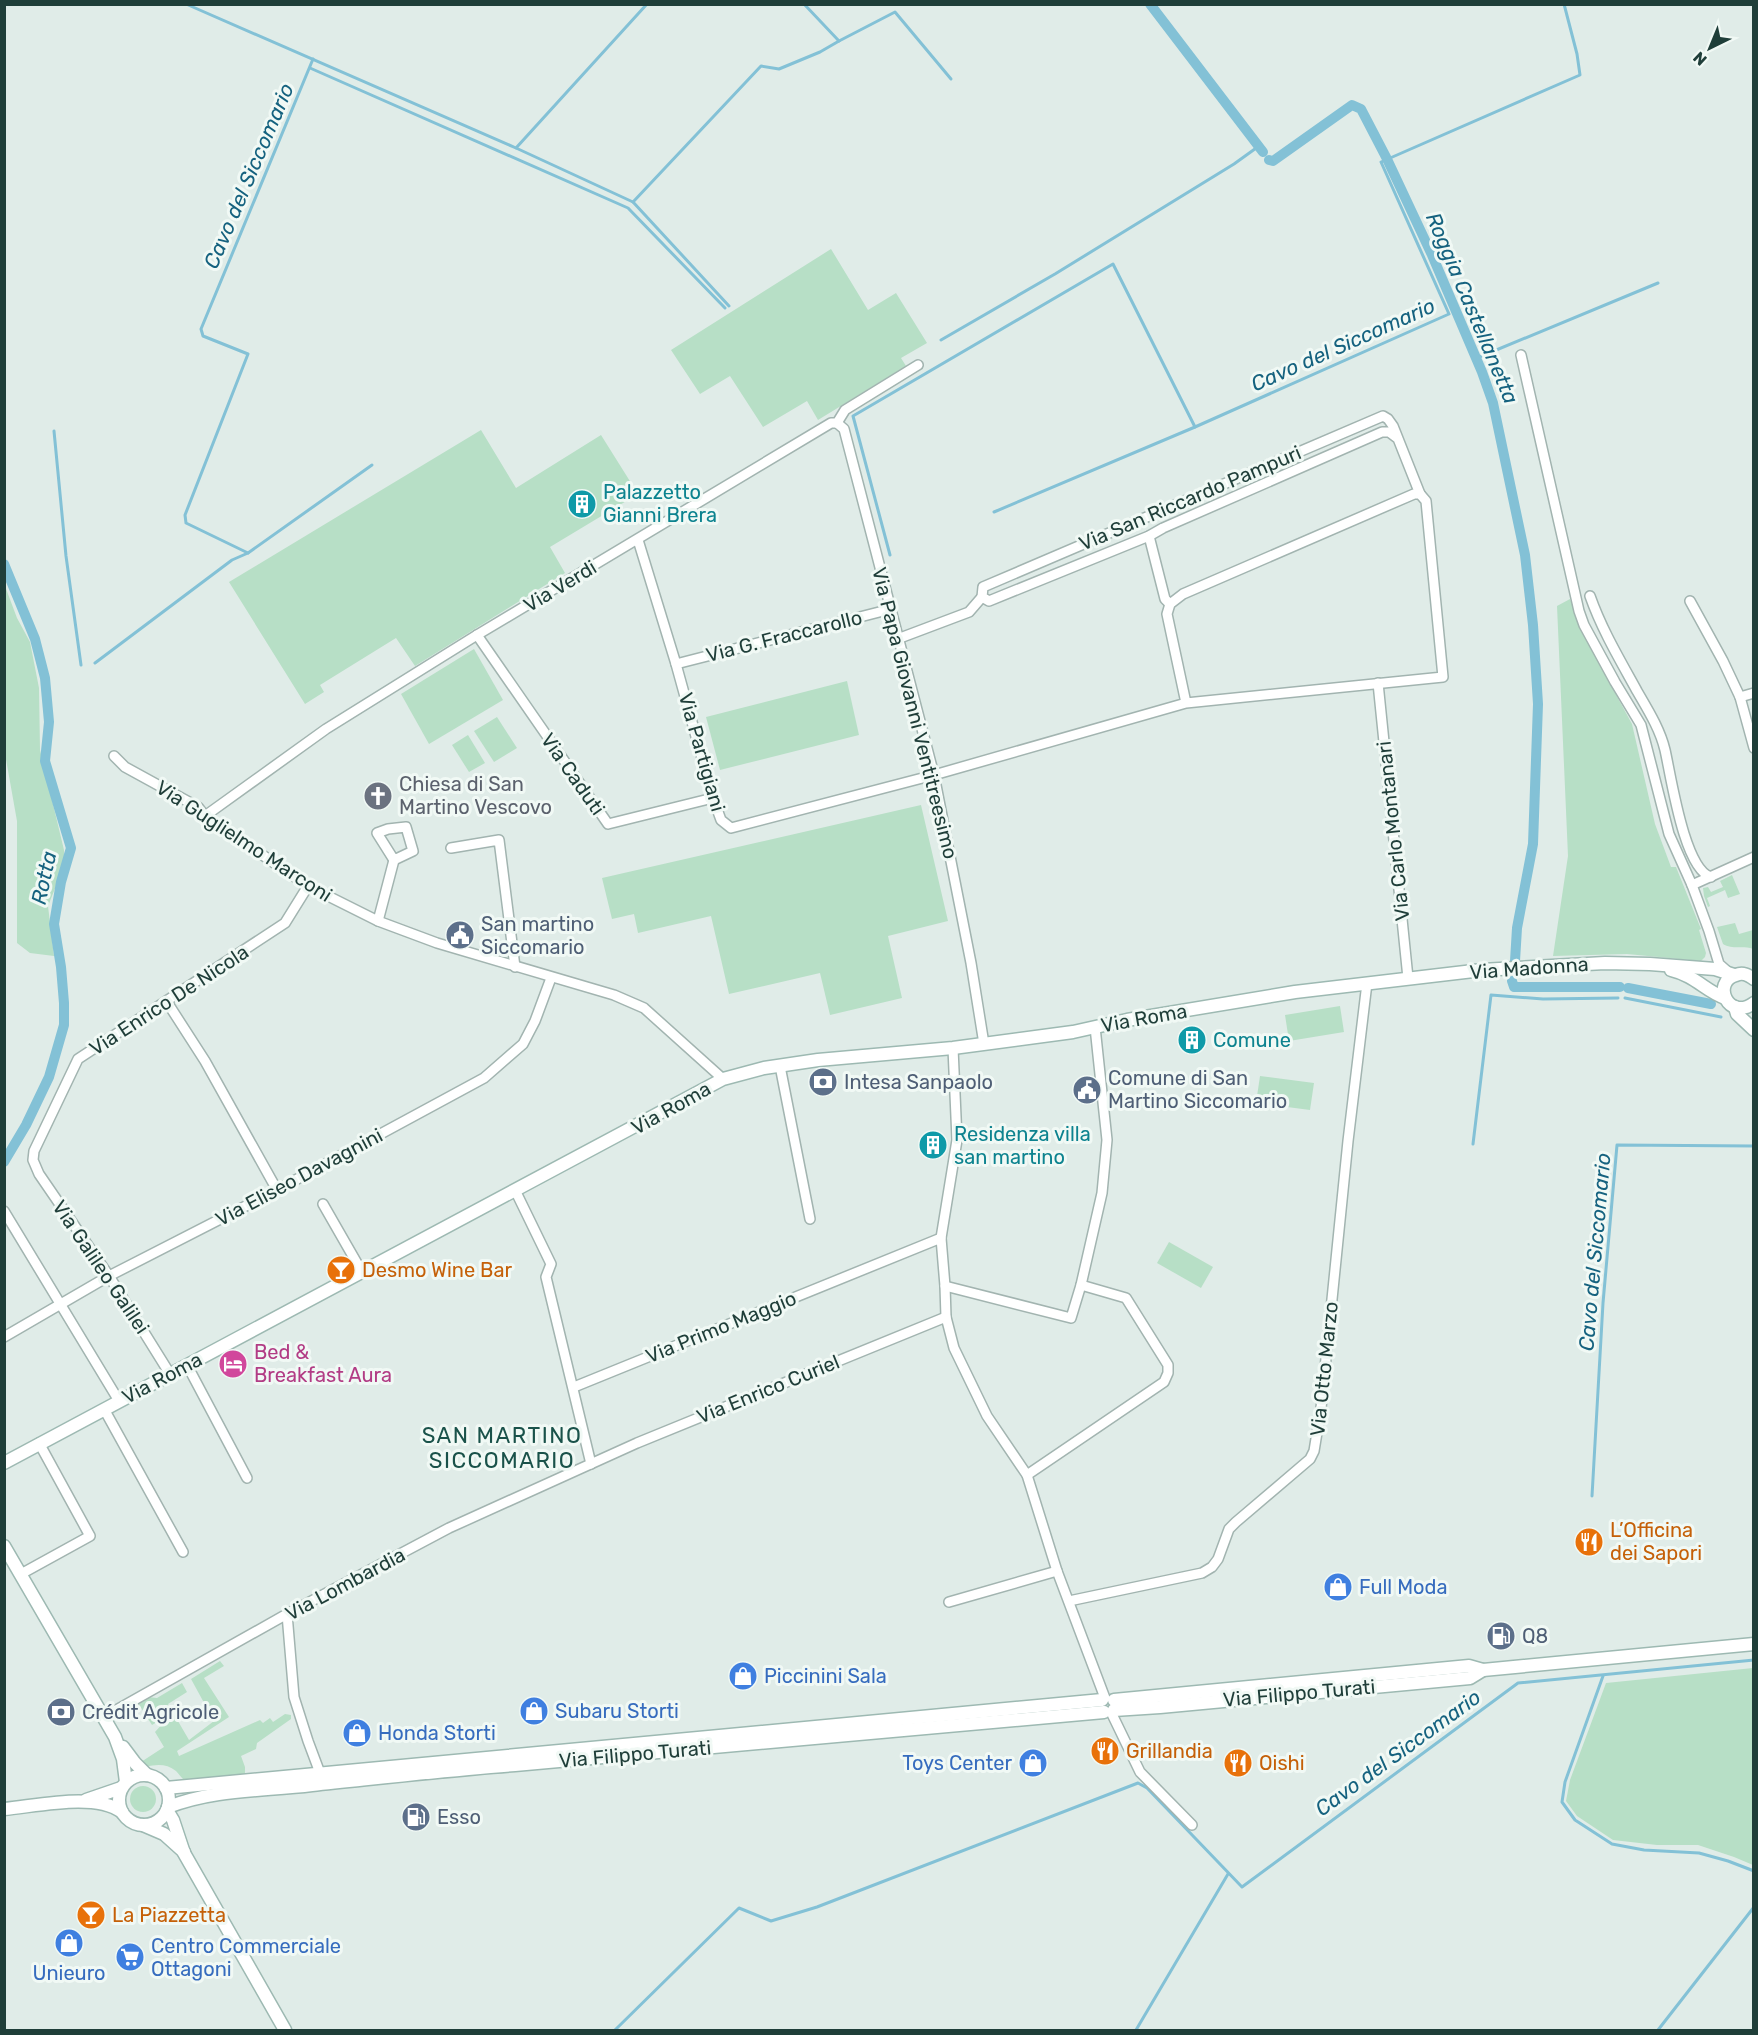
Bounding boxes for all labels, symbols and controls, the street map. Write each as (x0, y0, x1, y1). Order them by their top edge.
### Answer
north arrow (1680, 18, 1740, 78)
text: N (1689, 48, 1711, 69)
water label: Cavo del Siccomario (198, 79, 299, 272)
water label: Roggia Castellanetta (1421, 208, 1524, 407)
water label: Cavo del Siccomario (1247, 293, 1439, 396)
street label: Via San Riccardo Pampuri (1075, 440, 1305, 556)
place label: Palazzetto Gianni Brera (603, 480, 717, 527)
building icon: Palazzetto Gianni Brera (566, 488, 598, 520)
street label: Via Verdi (519, 555, 601, 617)
street label: Via Papa Giovanni Ventitreesimo (867, 565, 963, 861)
street label: Via G. Fraccarollo (703, 605, 865, 667)
street label: Via Partigiani (674, 690, 730, 814)
street label: Via Caduti (536, 728, 610, 820)
street label: Via Carlo Montanari (1372, 740, 1414, 922)
place label: Chiesa di San Martino Vescovo (399, 772, 552, 819)
street label: Via Guglielmo Marconi (151, 775, 337, 907)
church icon: Chiesa di San Martino Vescovo (362, 780, 394, 812)
water label: Rotta (26, 849, 61, 907)
place label: San martino Siccomario (481, 912, 594, 959)
public building icon: San martino Siccomario (444, 919, 476, 951)
street label: Via Enrico De Nicola (85, 940, 253, 1060)
street label: Via Madonna (1469, 952, 1589, 984)
street label: Via Roma (1099, 999, 1189, 1037)
building icon: Comune (1176, 1024, 1208, 1056)
place label: Comune (1213, 1028, 1291, 1052)
bank icon: Intesa Sanpaolo (807, 1066, 839, 1098)
place label: Comune di San Martino Siccomario (1108, 1066, 1287, 1113)
place label: Intesa Sanpaolo (844, 1070, 993, 1094)
public building icon: Comune di San Martino Siccomario (1071, 1074, 1103, 1106)
street label: Via Roma (627, 1076, 715, 1140)
place label: Residenza villa san martino (954, 1122, 1091, 1169)
street label: Via Eliseo Davagnini (211, 1123, 387, 1231)
building icon: Residenza villa san martino (917, 1129, 949, 1161)
water label: Cavo del Siccomario (1573, 1152, 1616, 1352)
street label: Via Galileo Galilei (47, 1196, 155, 1338)
bar icon: Desmo Wine Bar (325, 1254, 357, 1286)
place label: Desmo Wine Bar (362, 1258, 512, 1282)
street label: Via Primo Maggio (642, 1286, 800, 1368)
street label: Via Otto Marzo (1305, 1300, 1343, 1438)
place label: Bed & Breakfast Aura (254, 1340, 392, 1387)
street label: Via Roma (118, 1347, 206, 1409)
hotel icon: Bed & Breakfast Aura (217, 1348, 249, 1380)
street label: Via Enrico Curiel (693, 1349, 843, 1429)
district label: SAN MARTINO SICCOMARIO (422, 1422, 582, 1474)
place label: L’Officina dei Sapori (1610, 1518, 1702, 1565)
restaurant icon: L’Officina dei Sapori (1573, 1526, 1605, 1558)
street label: Via Lombardia (281, 1542, 409, 1626)
shop icon: Full Moda (1322, 1571, 1354, 1603)
place label: Full Moda (1359, 1575, 1447, 1599)
fuel station icon: Q8 (1485, 1620, 1517, 1652)
place label: Q8 (1522, 1624, 1548, 1648)
shop icon: Piccinini Sala (727, 1660, 759, 1692)
place label: Piccinini Sala (764, 1664, 887, 1688)
street label: Via Filippo Turati (1222, 1674, 1376, 1712)
water label: Cavo del Siccomario (1310, 1684, 1485, 1821)
shop icon: Subaru Storti (518, 1695, 550, 1727)
bank icon: Crédit Agricole (45, 1696, 77, 1728)
place label: Subaru Storti (555, 1699, 679, 1723)
place label: Crédit Agricole (82, 1700, 219, 1724)
shop icon: Honda Storti (341, 1717, 373, 1749)
place label: Honda Storti (378, 1721, 496, 1745)
street label: Via Filippo Turati (558, 1735, 712, 1773)
restaurant icon: Grillandia (1089, 1735, 1121, 1767)
place label: Grillandia (1126, 1739, 1213, 1763)
shop icon: Toys Center (1017, 1747, 1049, 1779)
restaurant icon: Oishi (1222, 1747, 1254, 1779)
place label: Toys Center (902, 1751, 1012, 1775)
place label: Oishi (1259, 1751, 1305, 1775)
fuel station icon: Esso (400, 1801, 432, 1833)
place label: Esso (437, 1805, 481, 1829)
bar icon: La Piazzetta (75, 1899, 107, 1931)
place label: La Piazzetta (112, 1903, 226, 1927)
shop icon: Unieuro (53, 1927, 85, 1959)
place label: Centro Commerciale Ottagoni (151, 1934, 341, 1981)
supermarket icon: Centro Commerciale Ottagoni (114, 1941, 146, 1973)
place label: Unieuro (32, 1961, 106, 1985)

